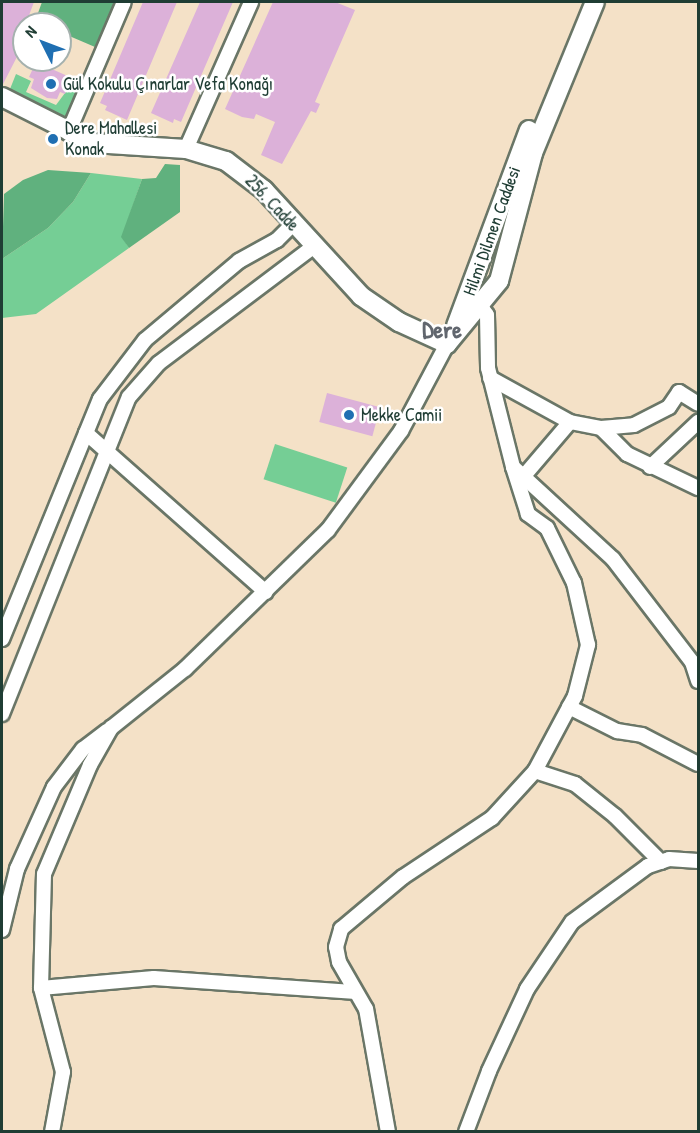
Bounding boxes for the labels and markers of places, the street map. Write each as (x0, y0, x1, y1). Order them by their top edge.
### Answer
place label: Gül Kokulu Çınarlar Vefa Konağı (63, 73, 273, 95)
marker: Gül Kokulu Çınarlar Vefa Konağı (44, 77, 58, 91)
place label: Dere Mahallesi Konak (65, 118, 157, 160)
marker: Dere Mahallesi Konak (46, 132, 60, 146)
place label: Mekke Camii (361, 404, 442, 426)
marker: Mekke Camii (342, 408, 356, 422)

